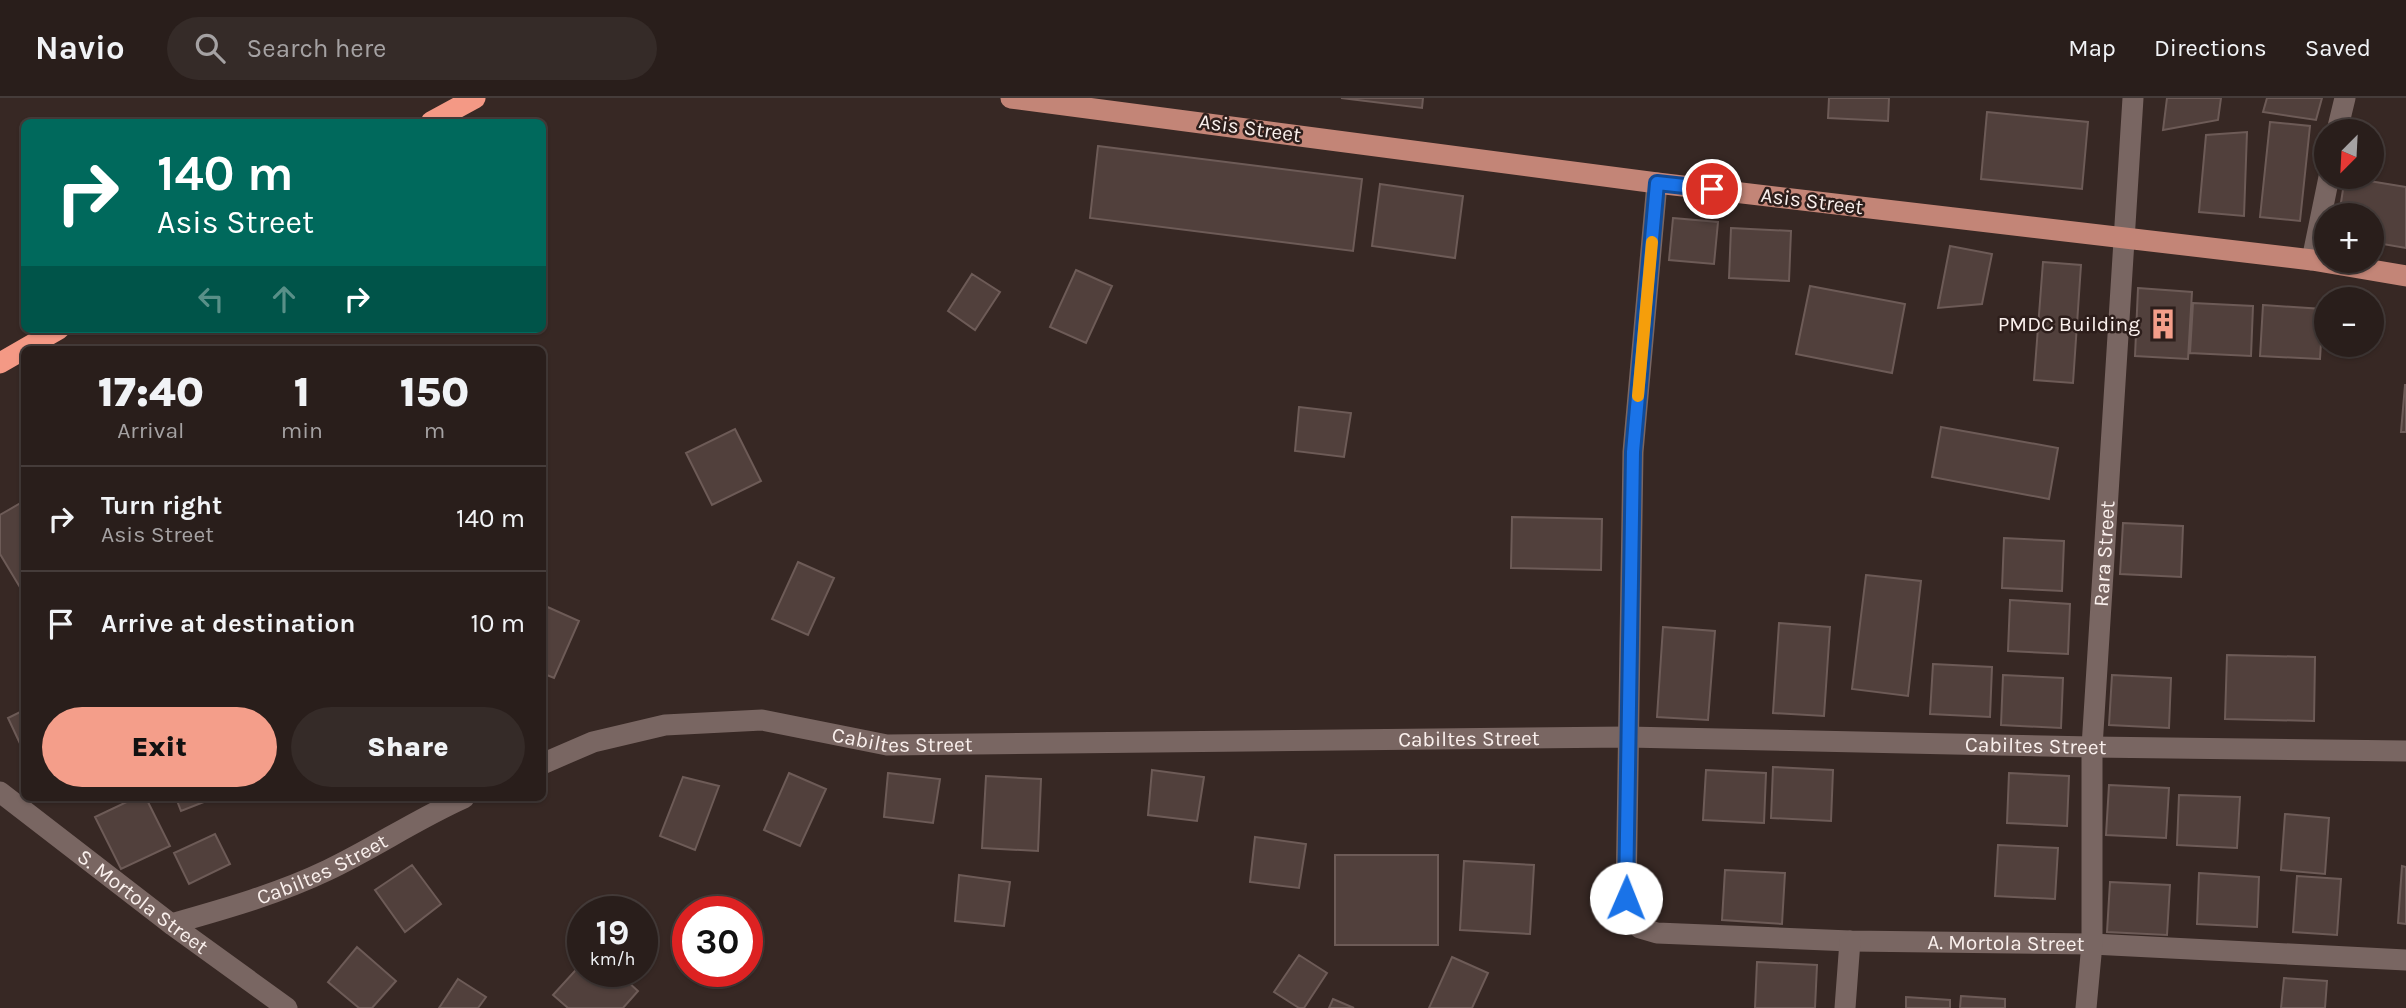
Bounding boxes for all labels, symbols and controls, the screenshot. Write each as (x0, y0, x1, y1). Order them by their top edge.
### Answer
search box (167, 17, 657, 80)
text: Navio (35, 29, 125, 67)
icon: search (191, 29, 229, 67)
text: Search here (247, 33, 386, 64)
text: Map (2068, 34, 2116, 62)
text: Directions (2154, 34, 2267, 62)
text: Saved (2305, 34, 2371, 62)
street label: Asis Street (1197, 109, 1303, 147)
north arrow (2314, 119, 2384, 189)
map controls (2314, 119, 2384, 357)
text: 140 m (157, 145, 294, 202)
icon: right (42, 147, 133, 238)
pin (1682, 159, 1742, 219)
icon: arrive (1693, 170, 1731, 208)
street label: Asis Street (1759, 183, 1865, 219)
button: + (2314, 203, 2384, 273)
text: Asis Street (157, 204, 314, 241)
icon: left (192, 280, 230, 318)
icon: ahead (265, 280, 303, 318)
icon: right (338, 280, 376, 318)
button: − (2314, 287, 2384, 357)
building icon: PMDC Building (2146, 307, 2180, 341)
place label: PMDC Building (1998, 312, 2140, 336)
text: 17:40 (98, 367, 204, 417)
text: 1 (294, 367, 310, 417)
text: 150 (400, 367, 469, 417)
text: Arrival (117, 417, 185, 444)
text: min (281, 417, 323, 444)
text: m (424, 417, 445, 444)
text: Turn right (101, 490, 222, 521)
icon: right (42, 500, 80, 538)
street label: Rara Street (2089, 500, 2120, 607)
text: 140 m (456, 503, 525, 534)
text: Asis Street (101, 521, 214, 548)
icon: arrive (42, 605, 80, 643)
text: Arrive at destination (101, 608, 355, 639)
text: 10 m (470, 608, 525, 639)
button: Exit (42, 707, 277, 787)
button: Share (291, 707, 525, 787)
street label: Cabiltes Street (830, 722, 973, 757)
street label: Cabiltes Street (1398, 726, 1540, 751)
street label: Cabiltes Street (1965, 732, 2107, 759)
street label: Cabiltes Street (254, 829, 392, 909)
street label: S. Mortola Street (73, 844, 213, 959)
position arrow (1589, 861, 1663, 935)
speed limit sign: 30 (672, 896, 763, 987)
text: 19 (596, 912, 629, 953)
street label: A. Mortola Street (1927, 930, 2085, 956)
text: km/h (590, 948, 635, 970)

